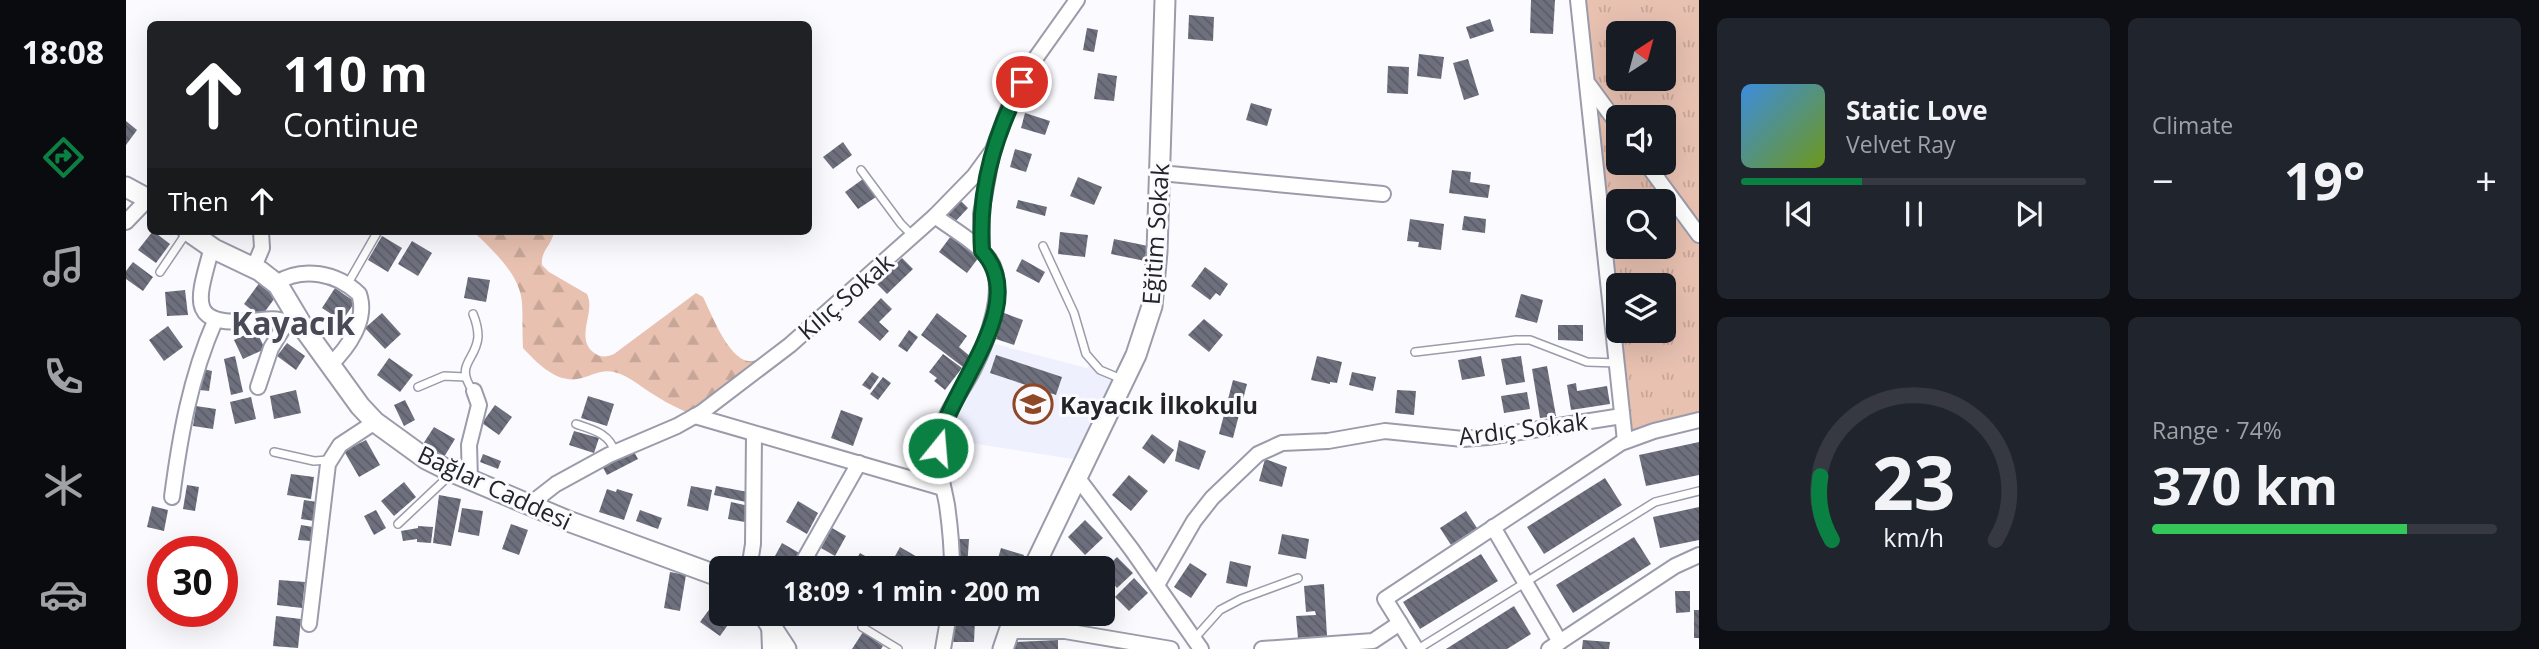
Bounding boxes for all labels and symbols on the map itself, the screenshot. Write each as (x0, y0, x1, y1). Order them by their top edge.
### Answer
north arrow (1606, 21, 1676, 91)
pin (992, 52, 1052, 112)
street label: Eğitim Sokak (1134, 162, 1176, 306)
street label: Kılıç Sokak (790, 245, 900, 347)
district label: Kayacık (231, 301, 355, 344)
school or university icon: Kayacık İlkokulu (1012, 383, 1054, 425)
place label: Kayacık İlkokulu (1060, 388, 1258, 421)
street label: Ardıç Sokak (1457, 404, 1590, 452)
position arrow (901, 411, 975, 485)
street label: Bağlar Caddesi (413, 437, 577, 537)
speed limit sign: 30 (147, 536, 238, 627)

